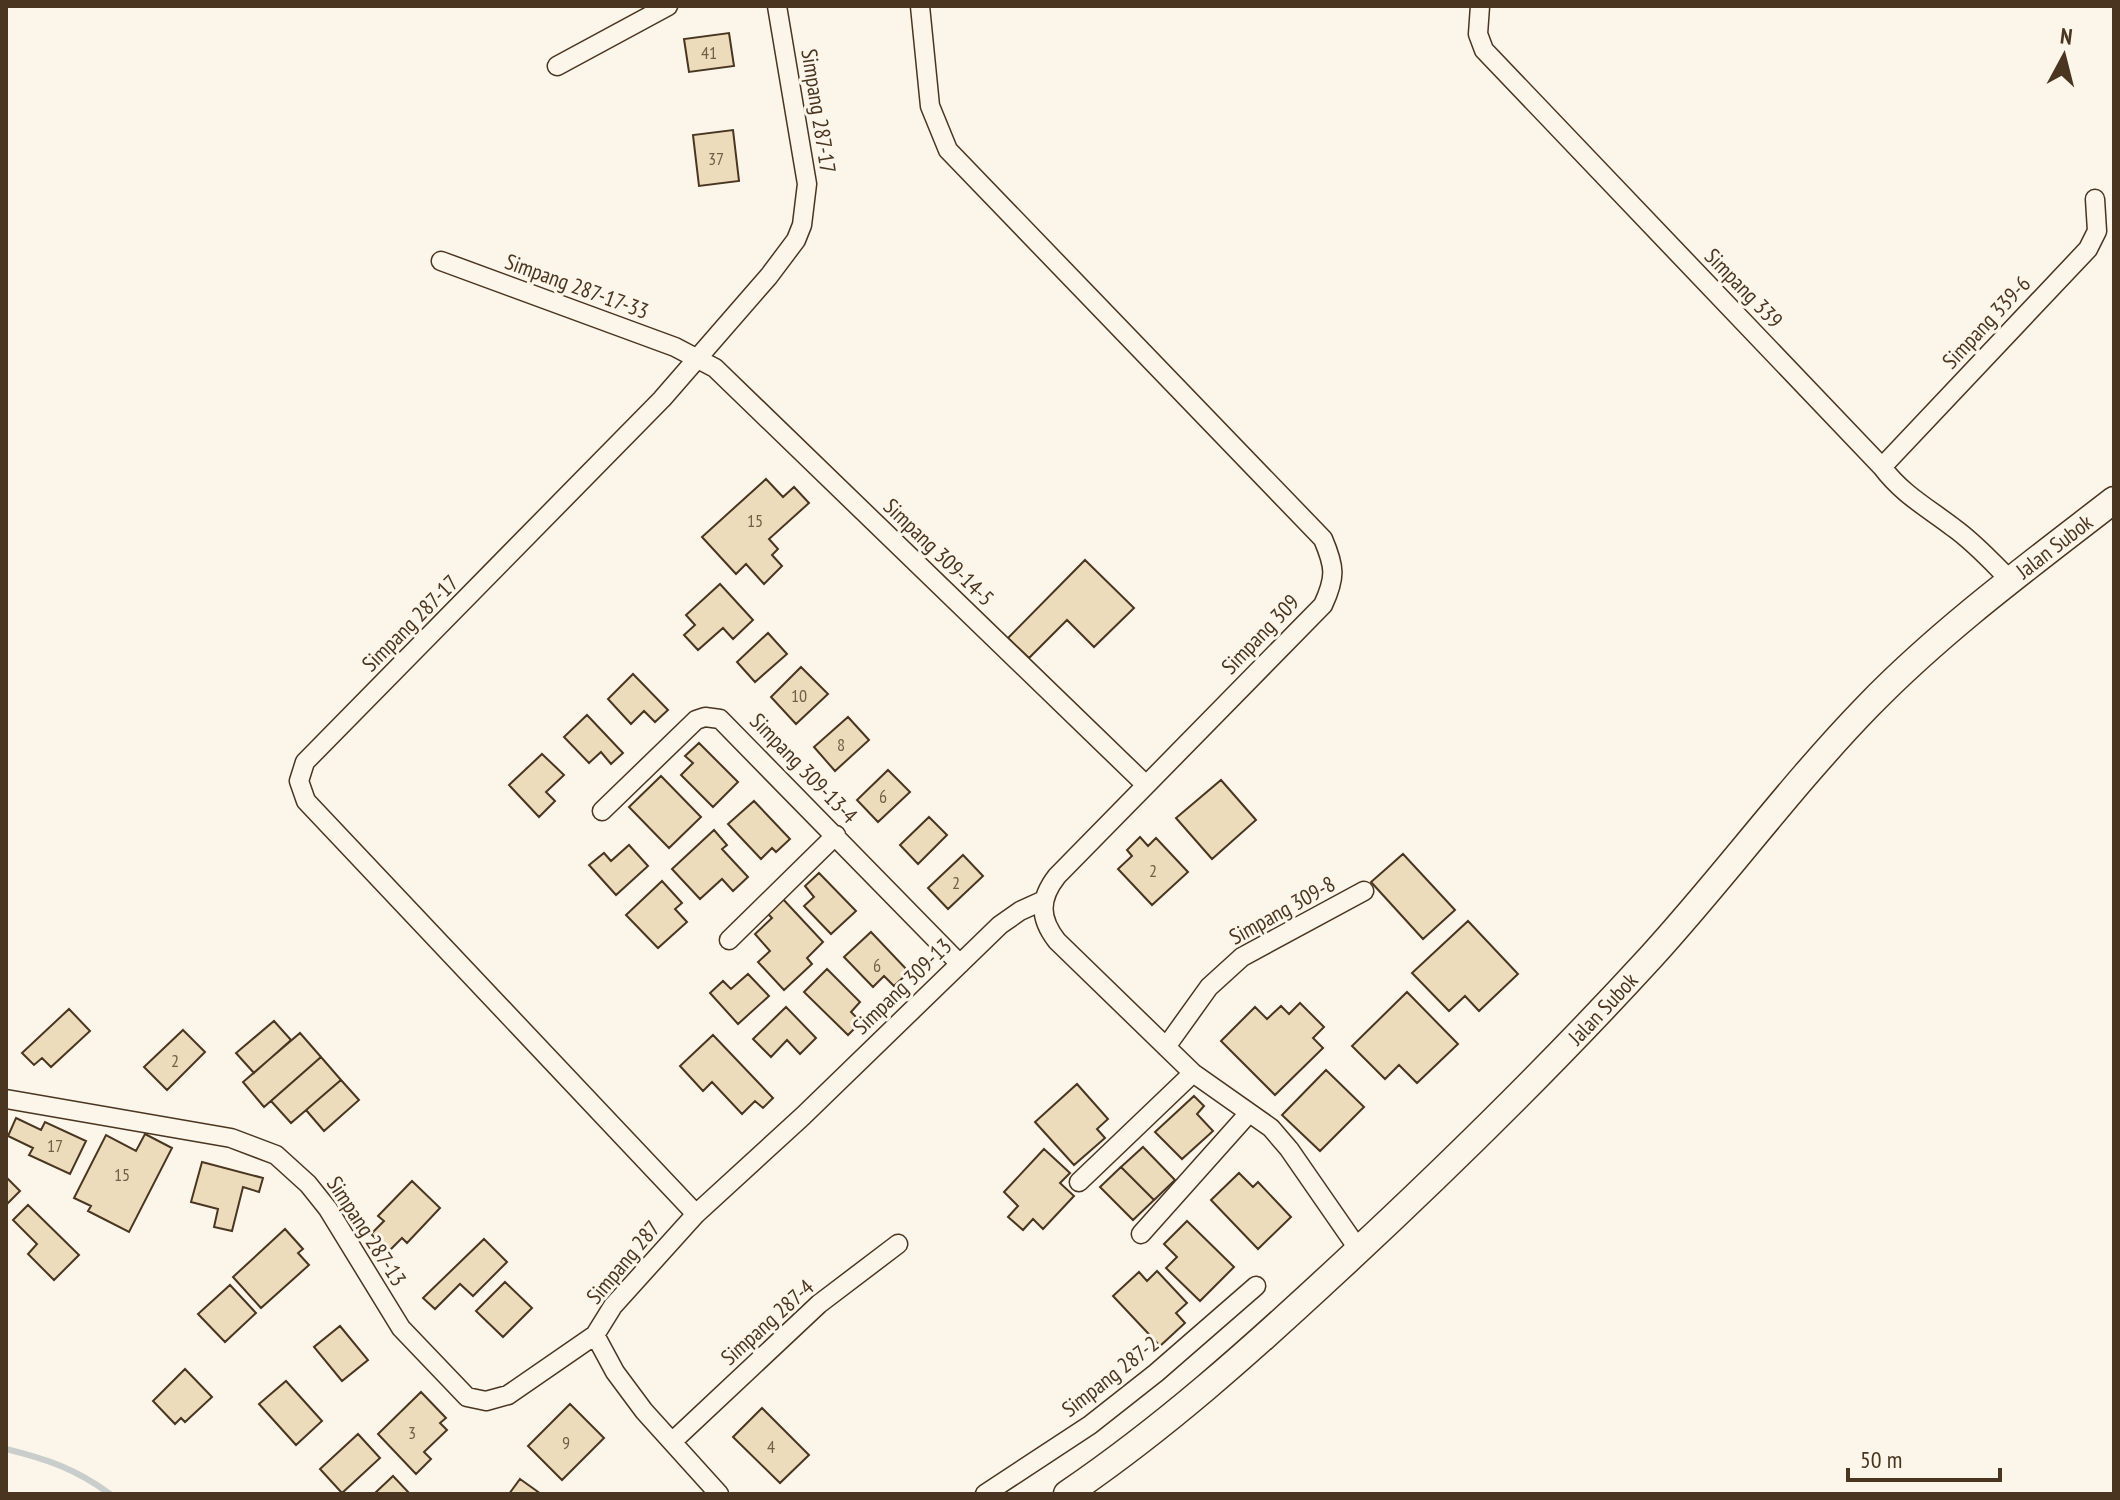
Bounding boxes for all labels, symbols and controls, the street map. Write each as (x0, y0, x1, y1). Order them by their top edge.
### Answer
north arrow (2024, 16, 2104, 96)
text: N (2059, 22, 2074, 51)
house number: 41 (701, 41, 717, 64)
street label: Simpang 287-17 (795, 47, 843, 175)
house number: 37 (708, 147, 724, 170)
street label: Simpang 339 (1699, 242, 1789, 334)
street label: Simpang 287-17-33 (501, 247, 653, 325)
street label: Simpang 339-6 (1936, 270, 2036, 374)
street label: Simpang 309-14-5 (878, 492, 1000, 612)
street label: Jalan Subok (2010, 508, 2098, 585)
house number: 15 (747, 509, 763, 532)
street label: Simpang 287-17 (356, 569, 464, 677)
street label: Simpang 309 (1215, 588, 1305, 680)
house number: 10 (791, 684, 807, 707)
street label: Simpang 309-13-4 (744, 707, 864, 829)
house number: 8 (837, 733, 845, 756)
house number: 6 (879, 785, 887, 808)
house number: 2 (1149, 859, 1157, 882)
street label: Simpang 309-8 (1224, 869, 1340, 951)
house number: 2 (952, 871, 960, 894)
street label: Simpang 309-13 (847, 932, 957, 1040)
house number: 6 (873, 954, 881, 977)
street label: Jalan Subok (1561, 966, 1644, 1051)
house number: 2 (171, 1049, 179, 1072)
house number: 17 (47, 1134, 63, 1157)
house number: 15 (114, 1163, 130, 1186)
street label: Simpang 287-13 (321, 1171, 413, 1291)
street label: Simpang 287 (580, 1215, 666, 1309)
street label: Simpang 287-4 (715, 1273, 819, 1371)
street label: Simpang 287-2 (1056, 1329, 1164, 1423)
house number: 3 (408, 1421, 416, 1444)
house number: 9 (562, 1431, 570, 1454)
scale bar (1848, 1432, 2000, 1482)
house number: 4 (767, 1435, 775, 1458)
text: 50 m (1860, 1444, 1902, 1475)

